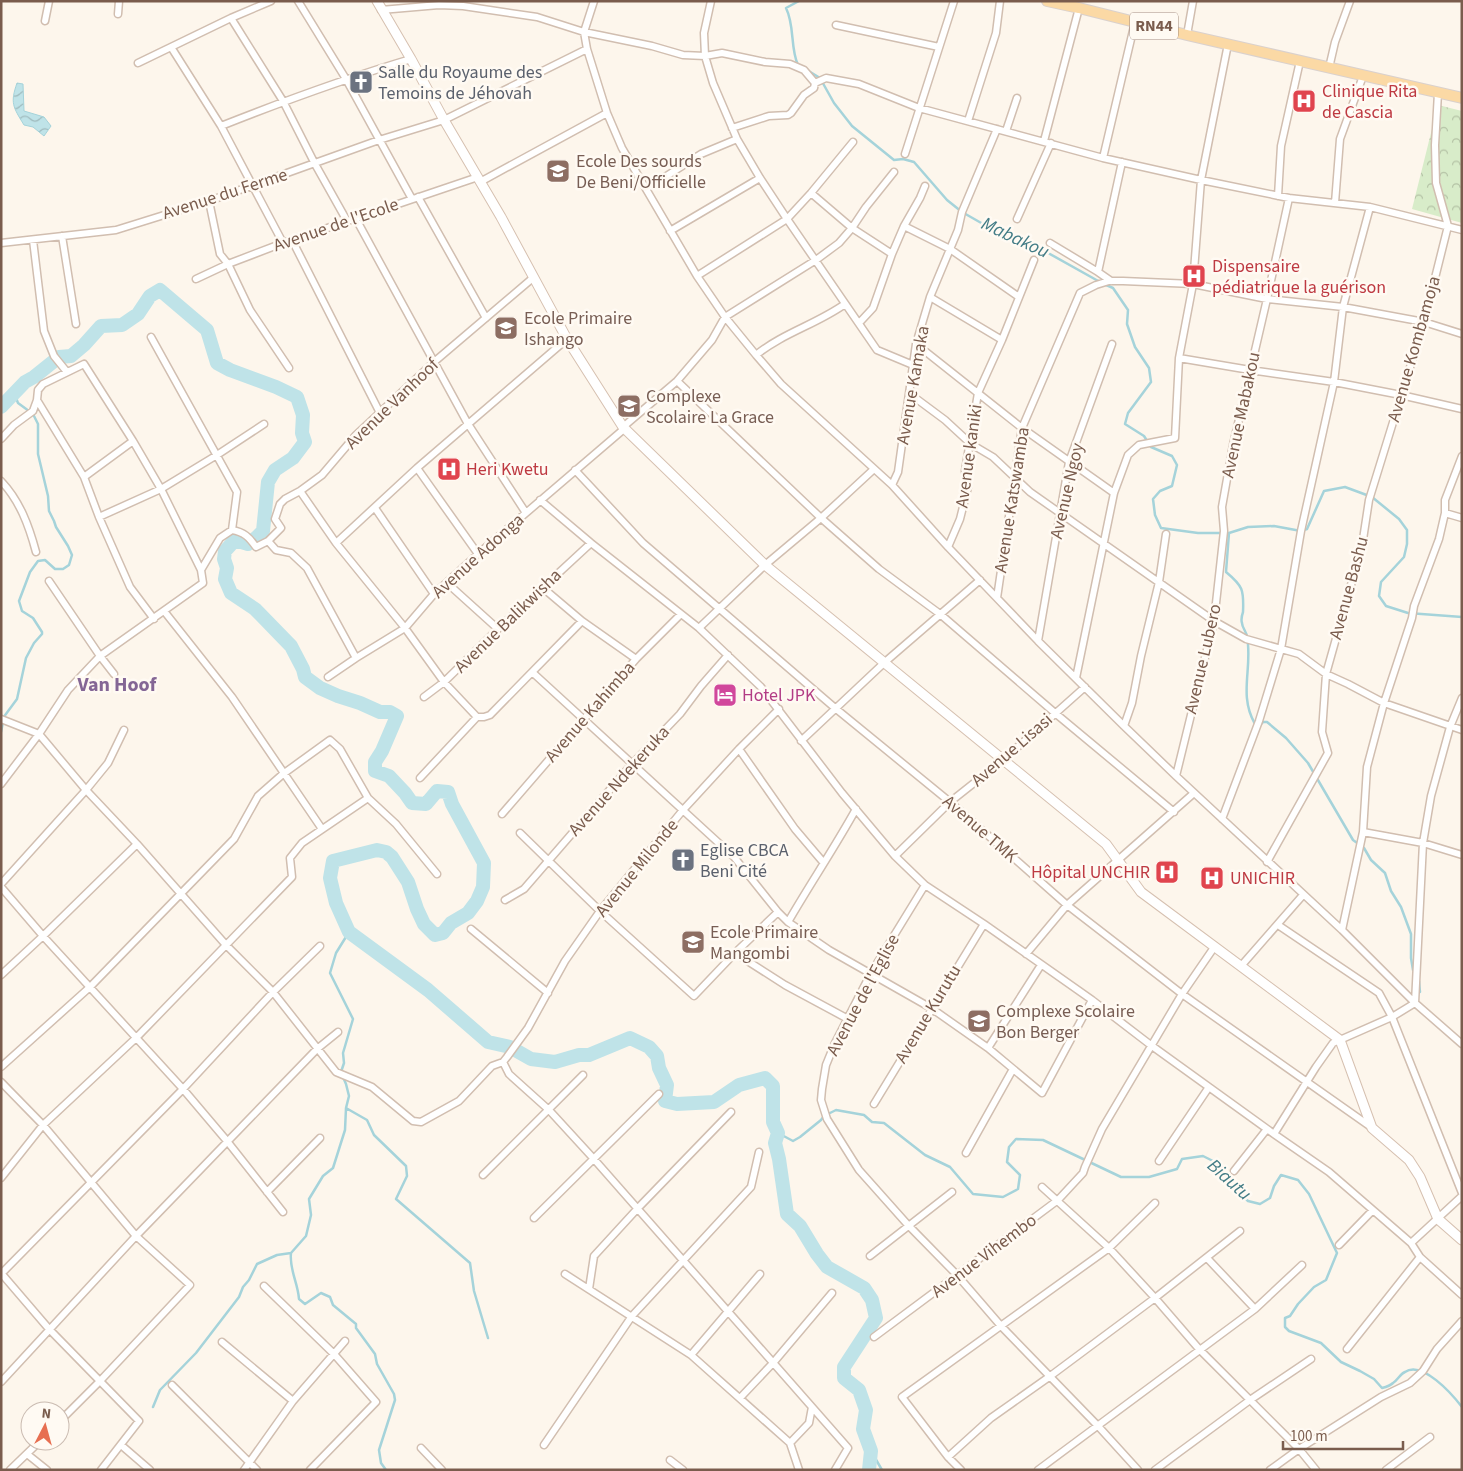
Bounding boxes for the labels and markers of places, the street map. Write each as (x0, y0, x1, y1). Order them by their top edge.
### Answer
place label: Salle du Royaume des Temoins de Jéhovah (378, 60, 542, 106)
church icon: Salle du Royaume des Temoins de Jéhovah (348, 69, 374, 95)
place label: Clinique Rita de Cascia (1322, 79, 1417, 125)
hospital icon: Clinique Rita de Cascia (1291, 88, 1317, 114)
place label: Ecole Des sourds De Beni/Officielle (576, 149, 706, 195)
school or university icon: Ecole Des sourds De Beni/Officielle (545, 158, 571, 184)
place label: Dispensaire pédiatrique la guérison (1212, 254, 1386, 300)
hospital icon: Dispensaire pédiatrique la guérison (1181, 263, 1207, 289)
place label: Ecole Primaire Ishango (524, 306, 632, 352)
school or university icon: Ecole Primaire Ishango (493, 315, 519, 341)
place label: Complexe Scolaire La Grace (646, 384, 774, 430)
school or university icon: Complexe Scolaire La Grace (616, 393, 642, 419)
hospital icon: Heri Kwetu (436, 456, 462, 482)
place label: Heri Kwetu (466, 457, 549, 482)
hotel icon: Hotel JPK (712, 682, 738, 708)
place label: Hotel JPK (742, 683, 816, 708)
place label: Eglise CBCA Beni Cité (700, 838, 789, 884)
church icon: Eglise CBCA Beni Cité (670, 847, 696, 873)
hospital icon: Hôpital UNCHIR (1154, 859, 1180, 885)
place label: Hôpital UNCHIR (1031, 860, 1150, 885)
hospital icon: UNICHIR (1199, 865, 1225, 891)
place label: UNICHIR (1230, 866, 1295, 891)
place label: Ecole Primaire Mangombi (710, 920, 818, 966)
school or university icon: Ecole Primaire Mangombi (680, 929, 706, 955)
place label: Complexe Scolaire Bon Berger (996, 999, 1135, 1045)
school or university icon: Complexe Scolaire Bon Berger (966, 1008, 992, 1034)

